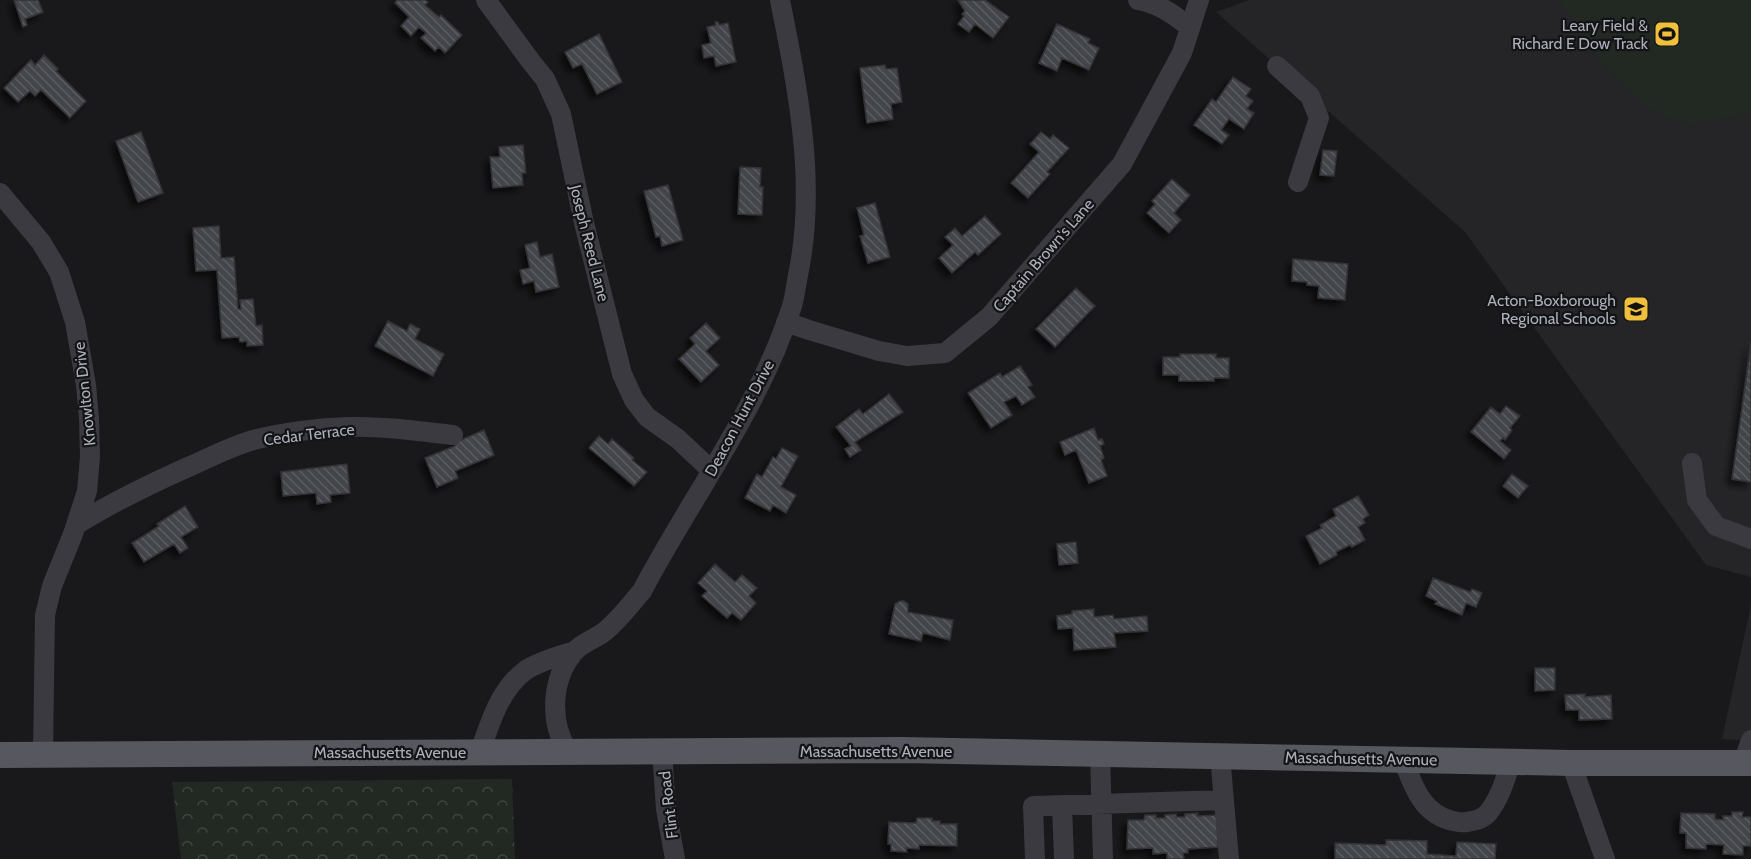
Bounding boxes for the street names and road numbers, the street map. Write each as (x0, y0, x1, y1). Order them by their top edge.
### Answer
street label: Joseph Reed Lane (566, 182, 613, 303)
street label: Captain Brown's Lane (989, 195, 1098, 316)
street label: Knowlton Drive (70, 341, 99, 447)
street label: Deacon Hunt Drive (701, 357, 778, 480)
street label: Cedar Terrace (262, 419, 356, 450)
street label: Massachusetts Avenue (800, 742, 952, 761)
street label: Massachusetts Avenue (314, 743, 466, 762)
street label: Massachusetts Avenue (1285, 748, 1437, 769)
street label: Flint Road (655, 770, 682, 840)

